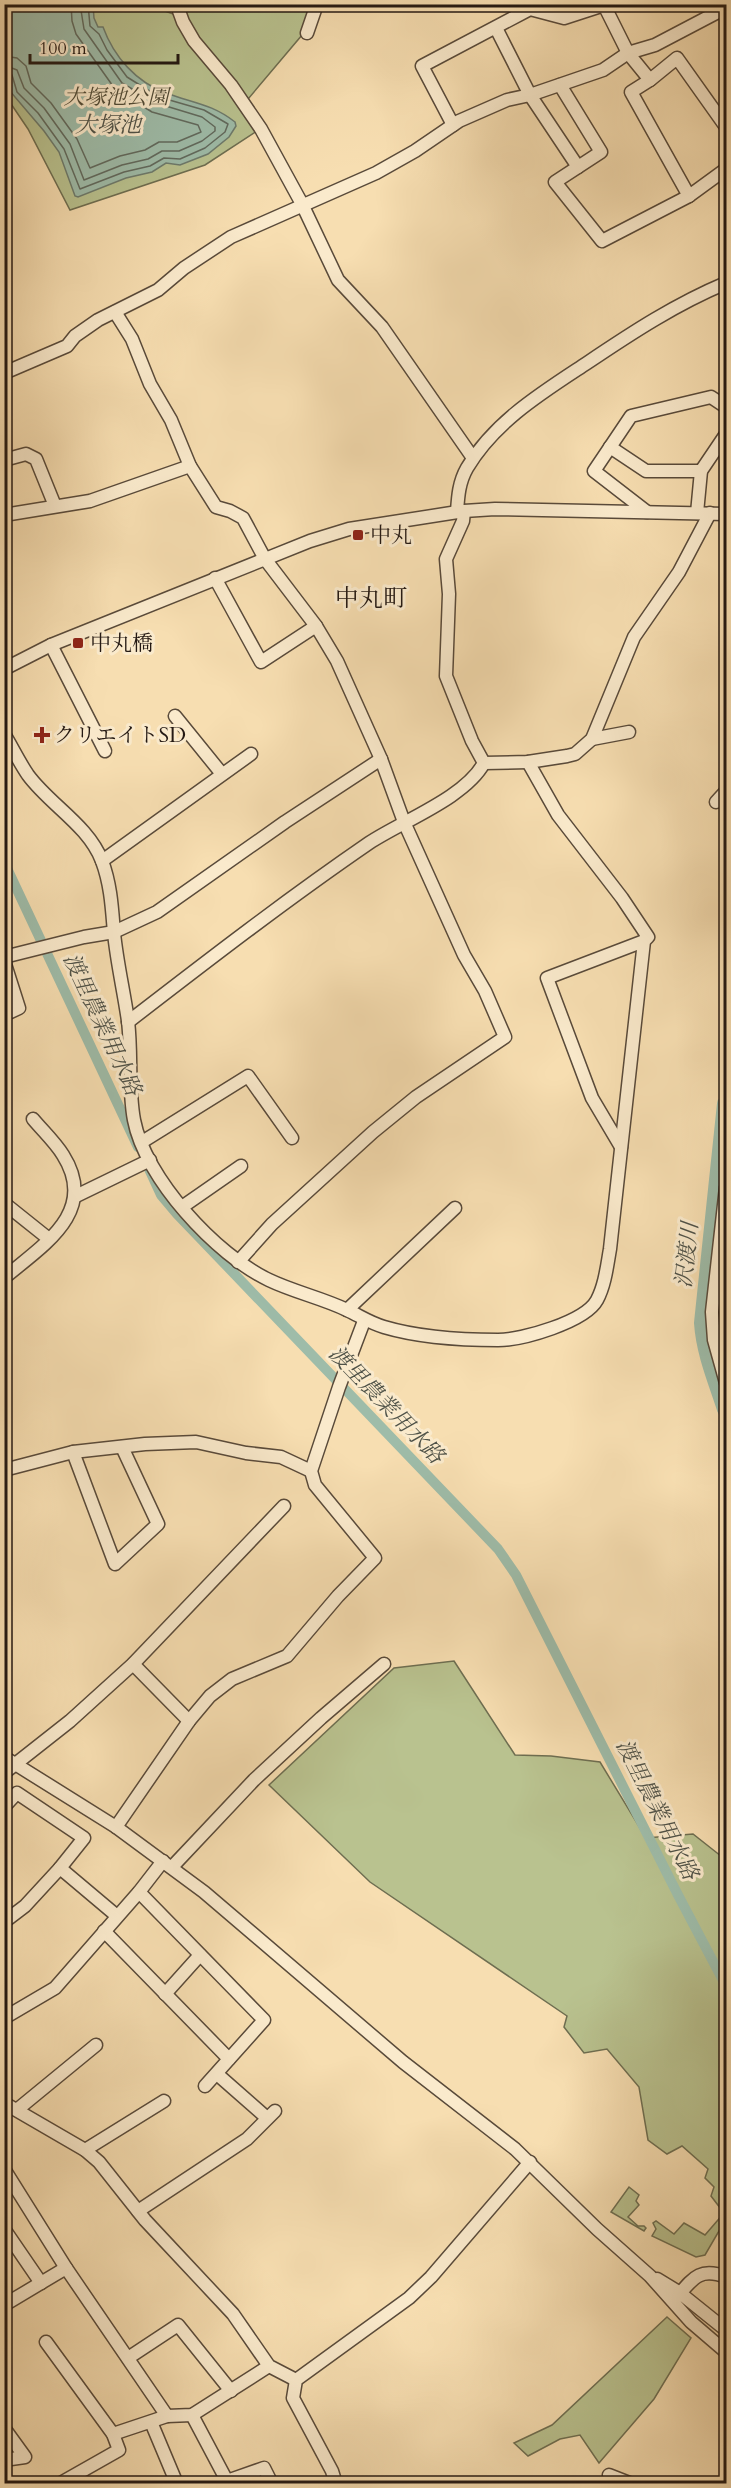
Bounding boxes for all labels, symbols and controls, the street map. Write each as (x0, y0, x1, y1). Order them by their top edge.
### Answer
scale bar (30, 27, 178, 65)
text: 100 m (39, 36, 87, 61)
park label: 大塚池公園 (64, 83, 171, 112)
water label: 大塚池 (75, 110, 144, 140)
place label: 中丸 (370, 521, 412, 550)
marker: 中丸 (351, 528, 365, 542)
district label: 中丸町 (335, 582, 407, 615)
place label: 中丸橋 (90, 629, 153, 658)
marker: 中丸橋 (71, 636, 85, 650)
place label: クリエイトSD (54, 721, 186, 750)
marker: クリエイトSD (35, 728, 49, 742)
water label: 渡里農業用水路 (56, 948, 149, 1102)
water label: 沢渡川 (669, 1219, 706, 1289)
water label: 渡里農業用水路 (322, 1339, 452, 1472)
water label: 渡里農業用水路 (609, 1734, 706, 1887)

